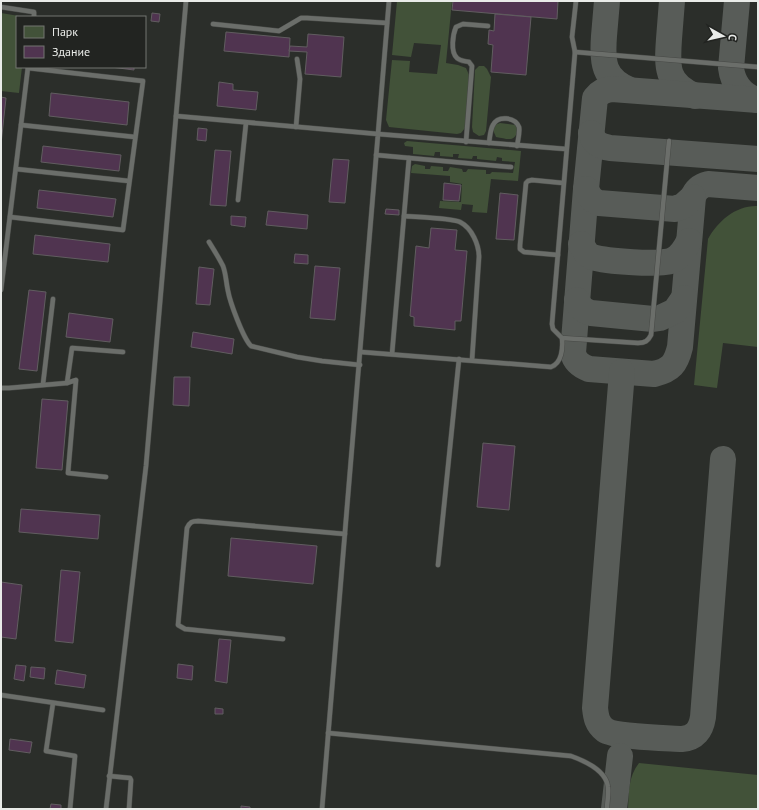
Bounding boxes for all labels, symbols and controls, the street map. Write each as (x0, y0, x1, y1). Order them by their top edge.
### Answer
legend (16, 16, 146, 68)
north arrow (703, 16, 743, 56)
text: Парк (52, 24, 78, 39)
text: С (726, 33, 740, 41)
text: Здание (52, 44, 90, 59)

